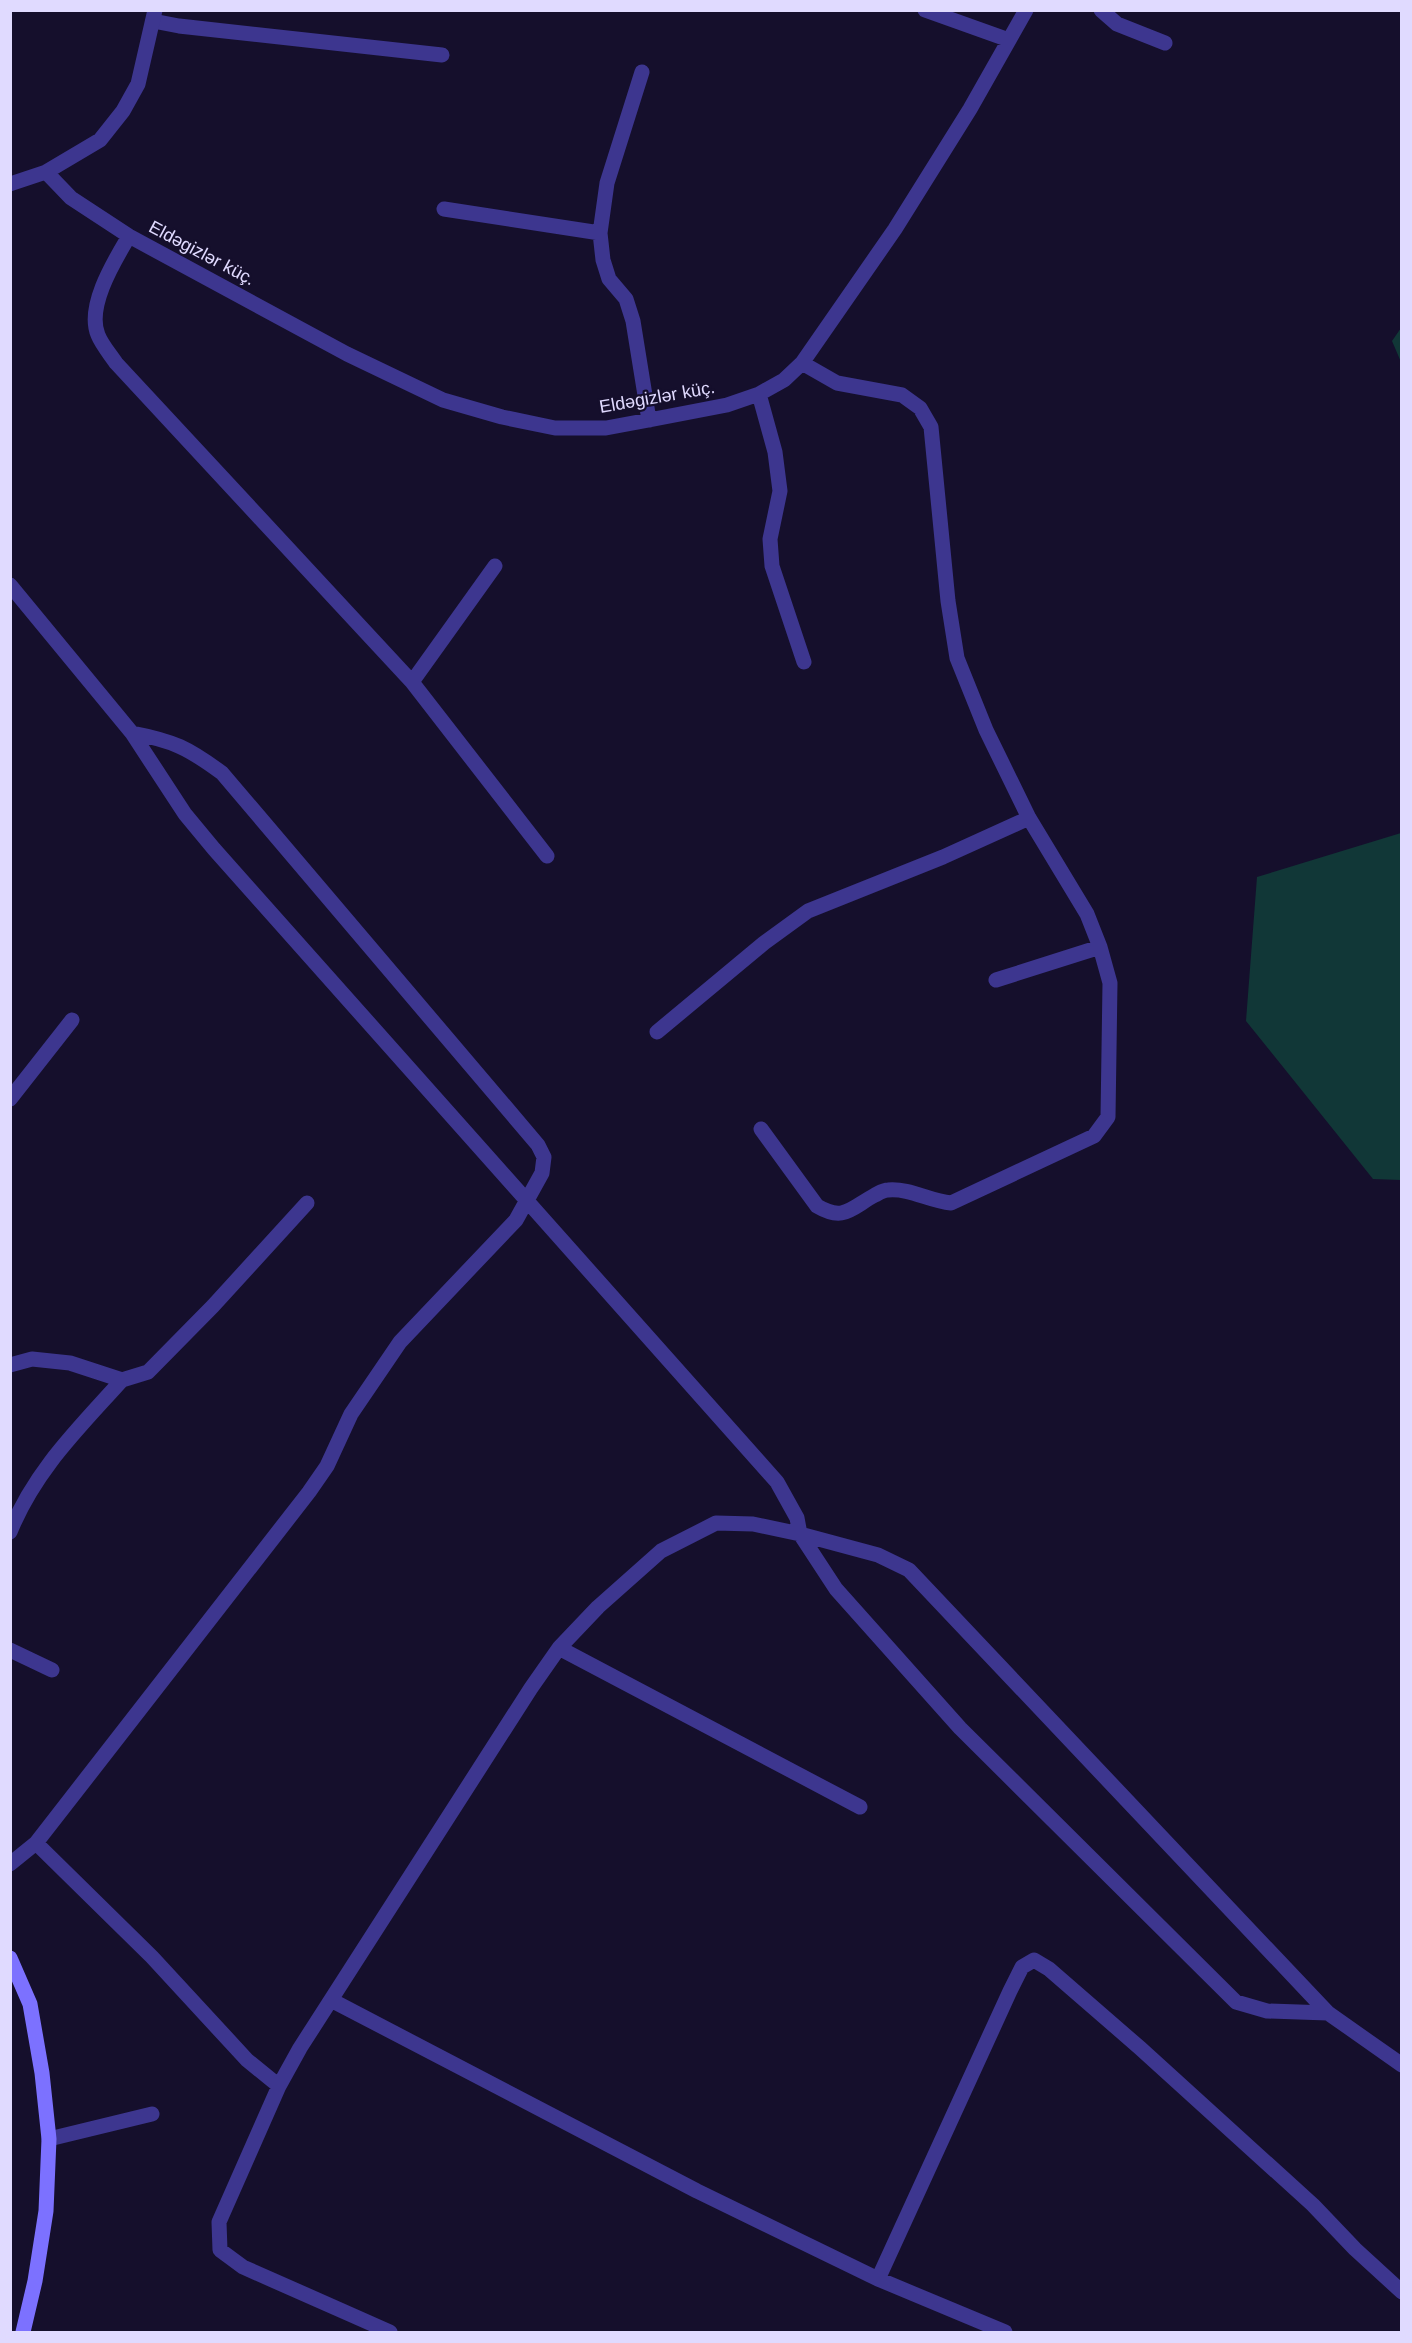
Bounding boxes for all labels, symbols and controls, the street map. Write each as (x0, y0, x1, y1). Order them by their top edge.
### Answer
street label: Eldəgizlər küç. (146, 217, 258, 289)
street label: Eldəgizlər küç. (598, 377, 716, 417)

